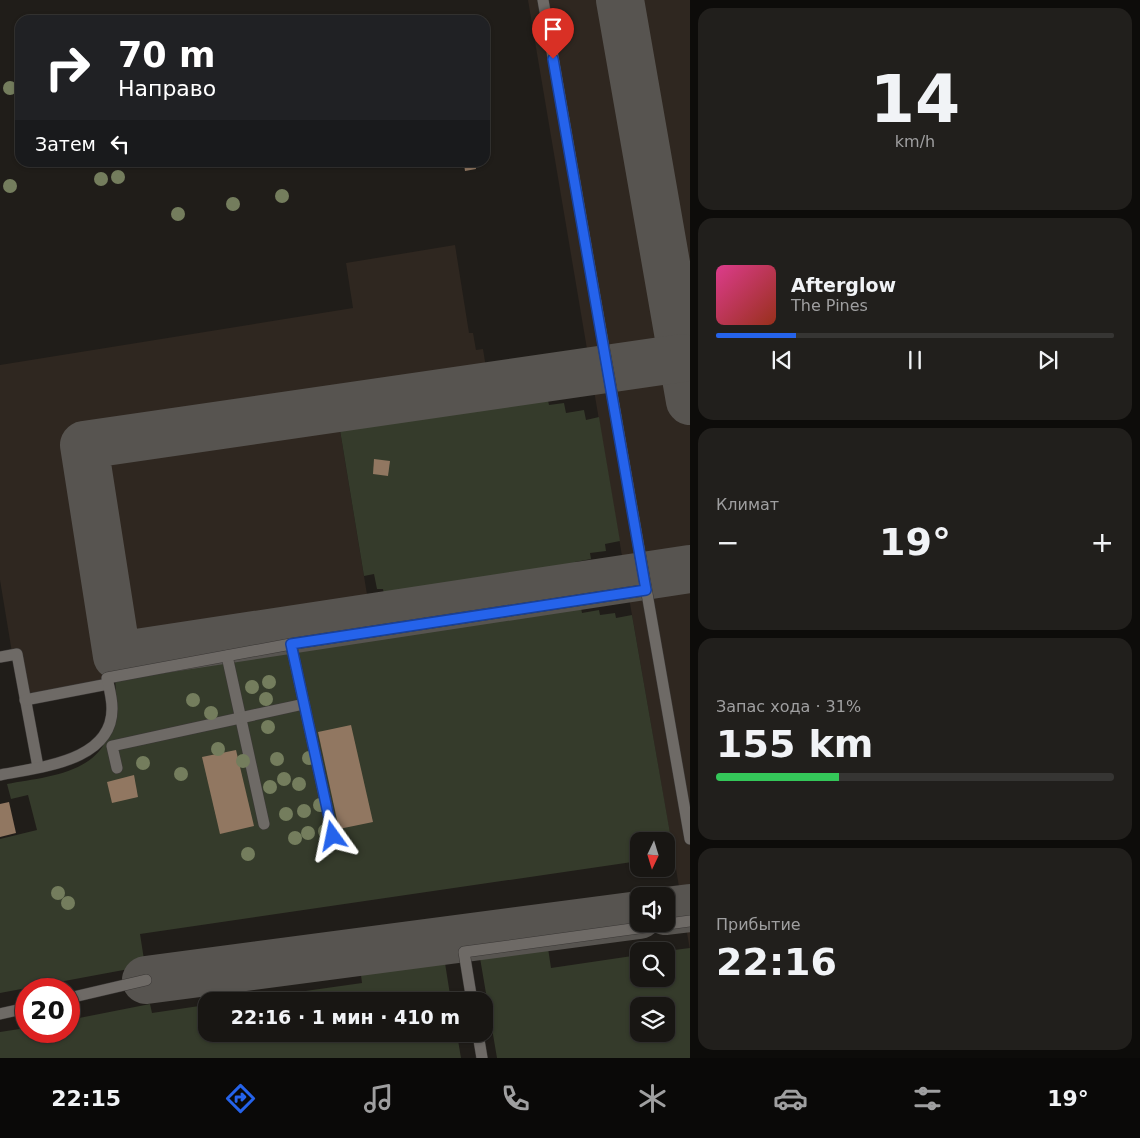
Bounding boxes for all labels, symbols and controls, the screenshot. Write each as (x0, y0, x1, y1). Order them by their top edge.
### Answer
pin (532, 8, 574, 59)
icon: arrive (539, 15, 567, 43)
icon: right (35, 35, 100, 100)
text: 70 m (118, 35, 215, 75)
text: 14 (870, 62, 960, 137)
text: Направо (118, 76, 216, 101)
icon: left (106, 130, 134, 158)
text: km/h (895, 132, 935, 151)
text: Затем (35, 133, 96, 155)
text: Afterglow (791, 274, 896, 296)
text: The Pines (791, 296, 868, 315)
icon: previous (768, 346, 796, 374)
icon: pause (901, 346, 929, 374)
icon: next (1034, 346, 1062, 374)
text: Климат (716, 495, 779, 514)
text: 19° (879, 520, 951, 564)
text: − (716, 526, 739, 559)
text: + (1091, 526, 1114, 559)
text: Запас хода · 31% (716, 697, 861, 716)
text: 155 km (716, 722, 873, 766)
position arrow (306, 809, 358, 861)
north arrow (630, 832, 675, 878)
map controls (630, 832, 675, 1042)
button: sound (630, 887, 675, 932)
text: Прибытие (716, 915, 801, 934)
text: 22:16 (716, 940, 837, 984)
button: search (630, 942, 675, 987)
speed limit sign: 20 (15, 978, 80, 1043)
button: layers (630, 997, 675, 1042)
text: 22:16 · 1 мин · 410 m (231, 1006, 460, 1028)
icon: directions (223, 1081, 258, 1116)
icon: music (361, 1081, 396, 1116)
icon: phone (498, 1081, 533, 1116)
icon: climate (635, 1081, 670, 1116)
icon: car (773, 1081, 808, 1116)
icon: filters (910, 1081, 945, 1116)
text: 22:15 (51, 1086, 121, 1111)
text: 19° (1047, 1086, 1089, 1111)

